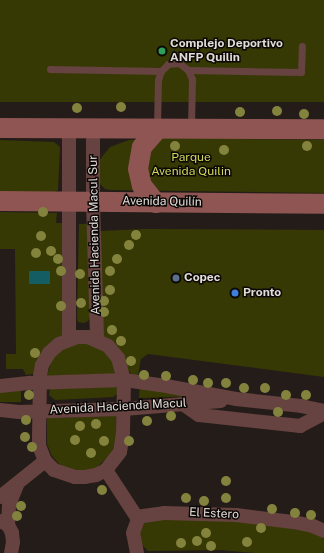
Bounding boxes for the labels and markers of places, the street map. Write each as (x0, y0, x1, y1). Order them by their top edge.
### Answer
place label: Complejo Deportivo ANFP Quilin (170, 37, 283, 65)
marker: Complejo Deportivo ANFP Quilin (157, 46, 167, 56)
place label: Copec (184, 271, 220, 285)
marker: Copec (171, 273, 181, 283)
place label: Pronto (243, 286, 281, 300)
marker: Pronto (230, 288, 240, 298)

